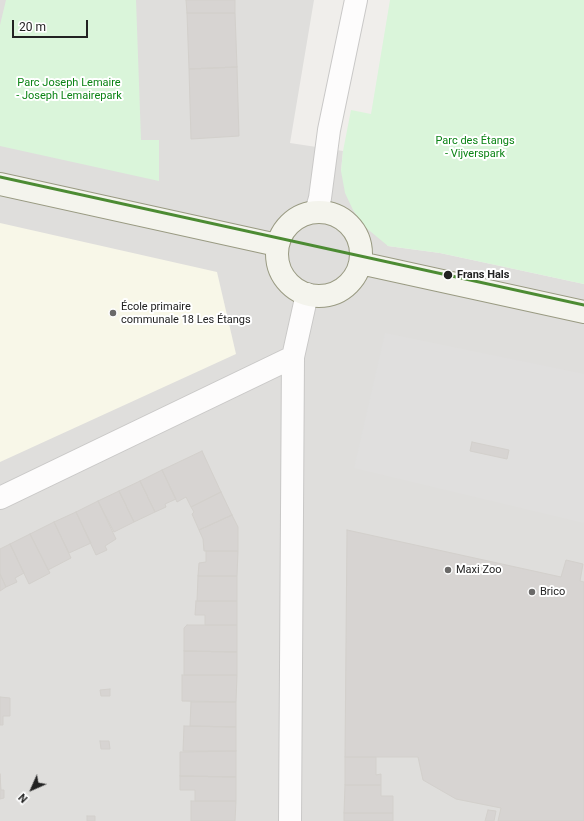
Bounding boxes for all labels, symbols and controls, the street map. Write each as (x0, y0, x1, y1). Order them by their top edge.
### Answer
scale bar (14, 12, 90, 38)
text: 20 m (19, 20, 46, 34)
park label: Parc Joseph Lemaire - Joseph Lemairepark (16, 76, 122, 102)
park label: Parc des Étangs - Vijverspark (435, 134, 515, 160)
place label: Frans Hals (457, 268, 509, 282)
marker: Frans Hals (442, 269, 454, 281)
place label: École primaire communale 18 Les Étangs (121, 300, 251, 326)
marker: École primaire communale 18 Les Étangs (108, 308, 118, 318)
place label: Maxi Zoo (456, 563, 501, 577)
marker: Maxi Zoo (443, 565, 453, 575)
place label: Brico (540, 585, 565, 599)
marker: Brico (527, 587, 537, 597)
north arrow (12, 769, 52, 809)
text: N (16, 791, 31, 805)

